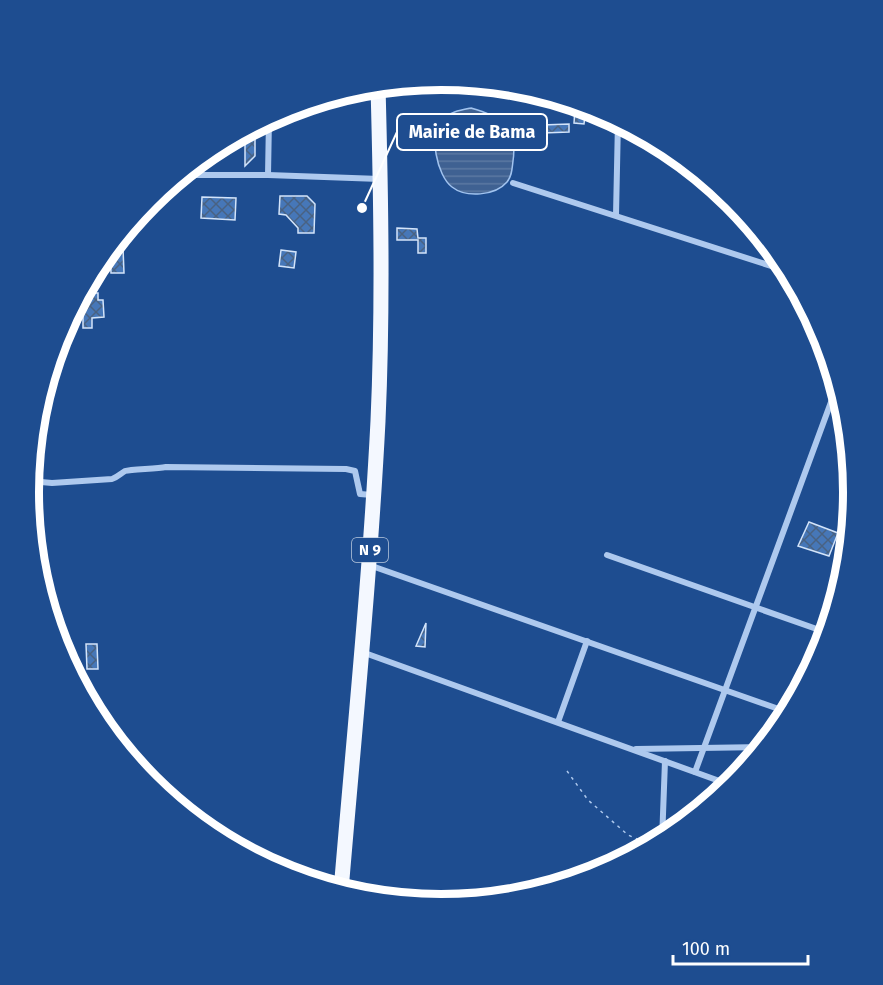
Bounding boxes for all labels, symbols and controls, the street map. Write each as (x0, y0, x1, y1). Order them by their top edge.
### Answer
callout: Mairie de Bama (397, 114, 547, 150)
text: Mairie de Bama (409, 121, 535, 143)
road number: N 9 (352, 538, 388, 562)
scale bar (673, 928, 808, 966)
text: 100 m (682, 938, 730, 960)

